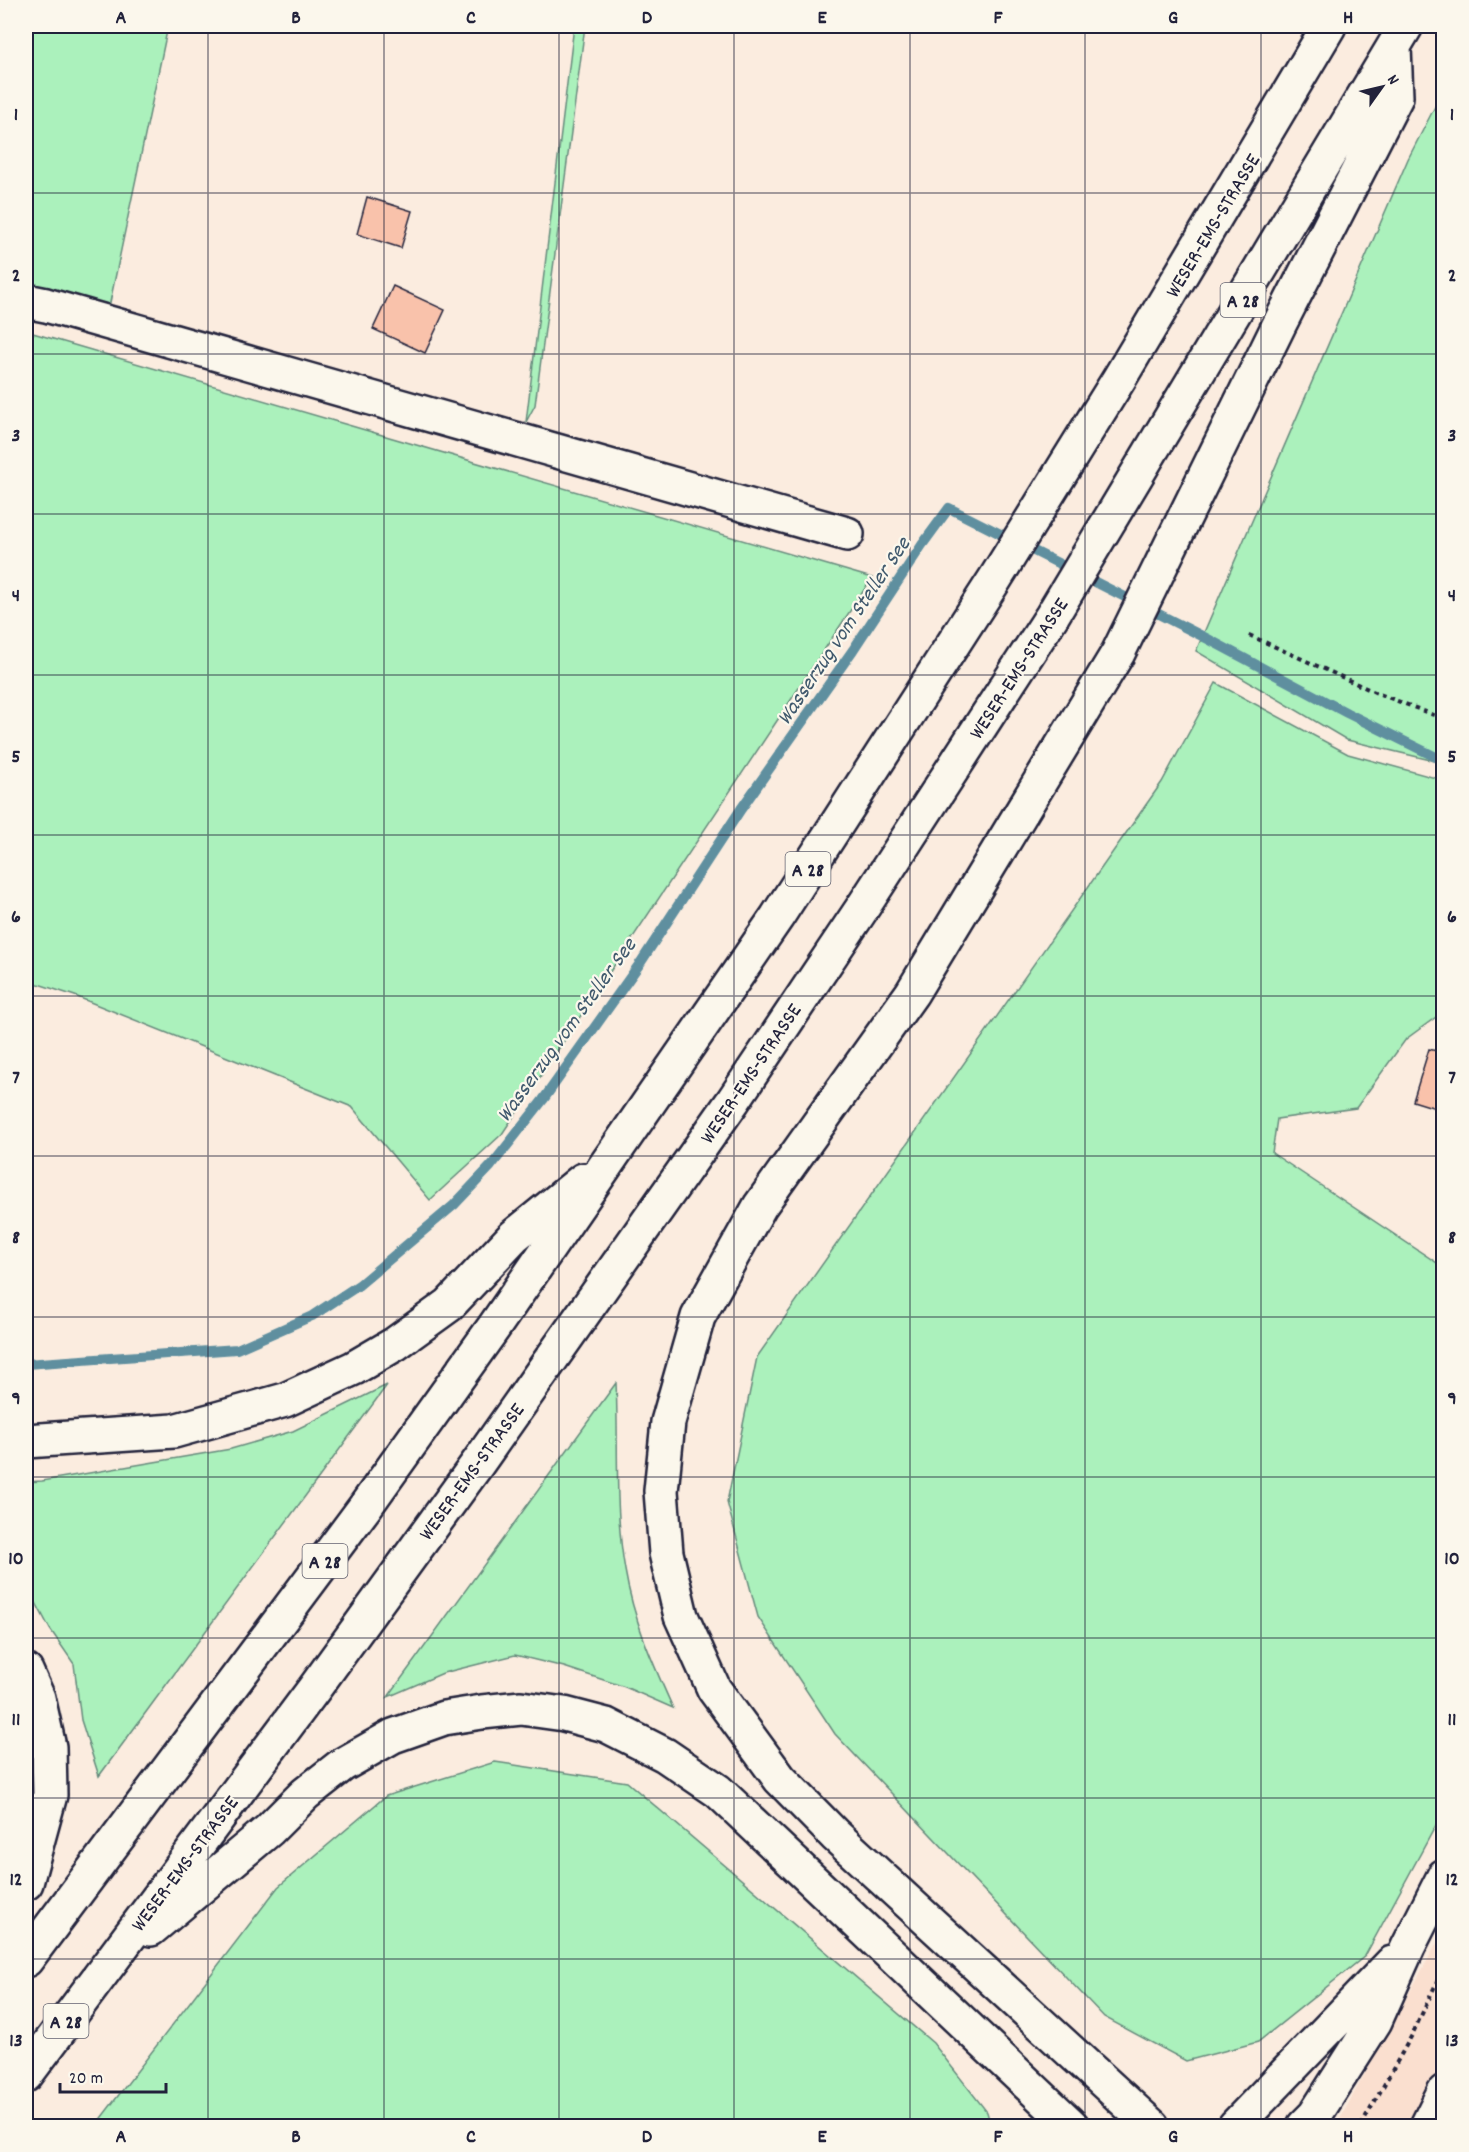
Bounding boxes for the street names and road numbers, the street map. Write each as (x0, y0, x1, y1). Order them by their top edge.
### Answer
street label: WESER-EMS-STRASSE (1160, 148, 1270, 304)
road number: A 28 (1220, 283, 1266, 317)
street label: WESER-EMS-STRASSE (963, 593, 1078, 746)
road number: A 28 (786, 852, 830, 886)
street label: WESER-EMS-STRASSE (694, 998, 811, 1151)
street label: WESER-EMS-STRASSE (413, 1397, 534, 1548)
road number: A 28 (302, 1544, 348, 1578)
street label: WESER-EMS-STRASSE (125, 1790, 248, 1939)
road number: A 28 (44, 2004, 88, 2038)

